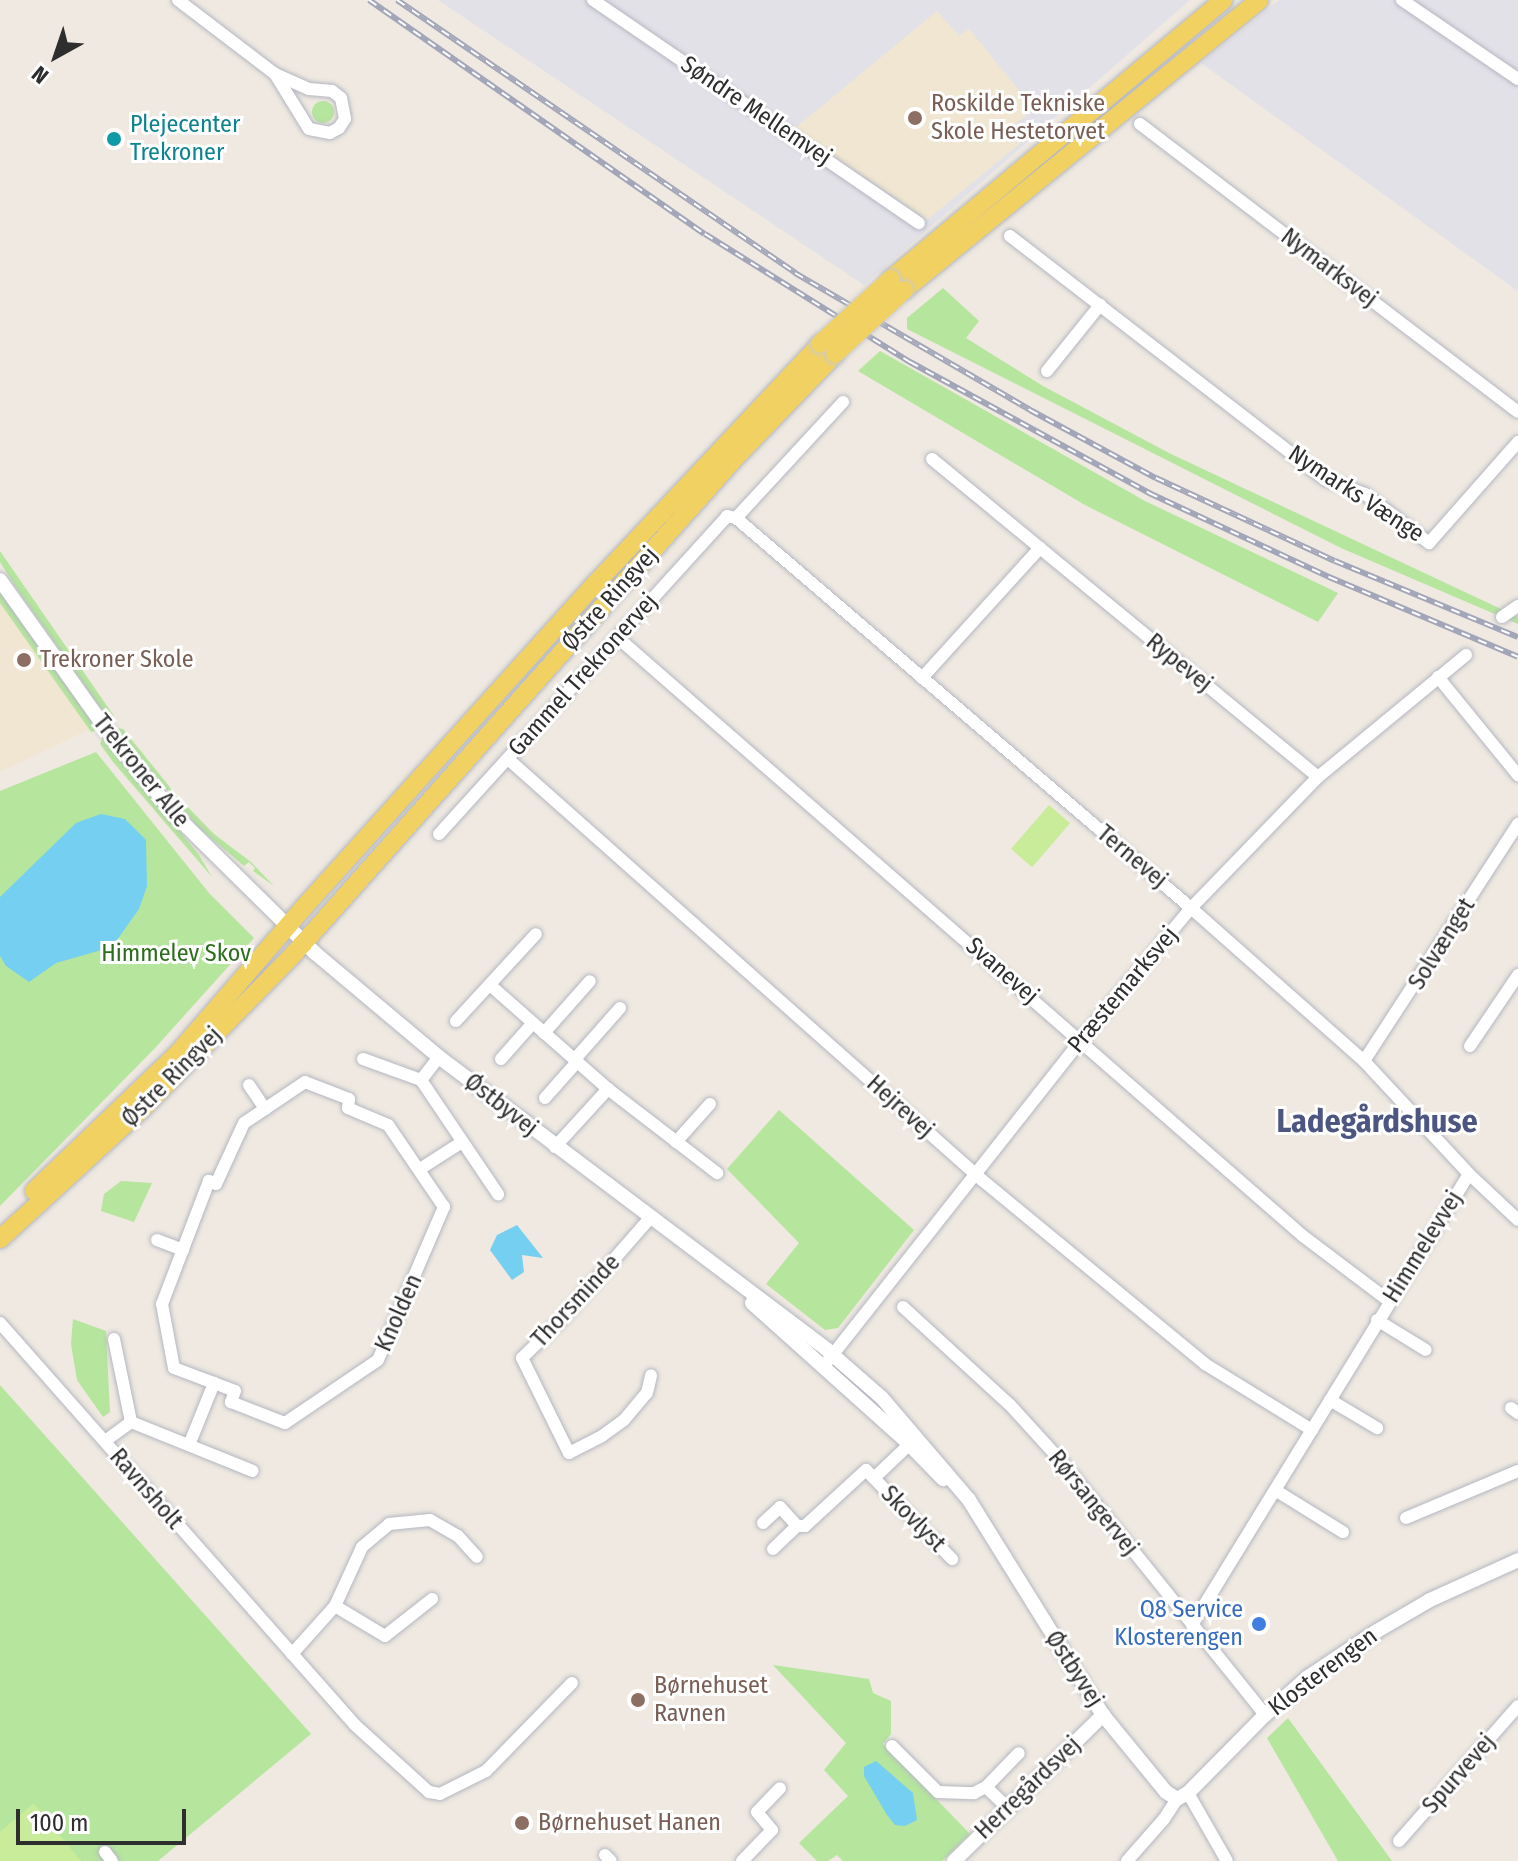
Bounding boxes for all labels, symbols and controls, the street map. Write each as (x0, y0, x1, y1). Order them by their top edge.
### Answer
north arrow (16, 16, 96, 96)
street label: Søndre Mellemvej (675, 50, 837, 172)
text: N (27, 60, 54, 89)
place label: Roskilde Tekniske Skole Hestetorvet (931, 90, 1105, 146)
marker: Roskilde Tekniske Skole Hestetorvet (906, 109, 924, 127)
place label: Plejecenter Trekroner (130, 111, 240, 167)
marker: Plejecenter Trekroner (105, 130, 123, 148)
street label: Nymarksvej (1275, 222, 1383, 314)
street label: Nymarks Vænge (1283, 439, 1429, 549)
street label: Østre Ringvej (556, 541, 664, 657)
street label: Gammel Trekronervej (502, 588, 664, 762)
street label: Rypevej (1140, 628, 1218, 698)
place label: Trekroner Skole (40, 646, 194, 674)
marker: Trekroner Skole (15, 651, 33, 669)
street label: Trekroner Alle (87, 709, 195, 833)
street label: Ternevej (1091, 819, 1173, 895)
street label: Solvænget (1403, 893, 1481, 995)
street label: Præstemarksvej (1062, 921, 1184, 1059)
street label: Svanevej (960, 932, 1044, 1010)
park label: Himmelev Skov (101, 940, 251, 968)
street label: Østre Ringvej (116, 1021, 228, 1133)
street label: Østbyvej (459, 1067, 543, 1143)
street label: Hejrevej (860, 1069, 940, 1145)
district label: Ladegårdshuse (1276, 1102, 1478, 1140)
street label: Himmelevvej (1377, 1186, 1469, 1308)
street label: Thorsminde (526, 1249, 626, 1353)
street label: Knolden (369, 1270, 429, 1356)
street label: Ravnsholt (103, 1443, 189, 1535)
street label: Rørsangervej (1042, 1444, 1144, 1562)
street label: Skovlyst (875, 1480, 951, 1558)
place label: Q8 Service Klosterengen (1114, 1596, 1243, 1652)
marker: Q8 Service Klosterengen (1250, 1615, 1268, 1633)
street label: Klosterengen (1263, 1622, 1383, 1722)
street label: Østbyvej (1039, 1626, 1109, 1712)
place label: Børnehuset Ravnen (654, 1672, 768, 1728)
marker: Børnehuset Ravnen (629, 1691, 647, 1709)
street label: Spurvevej (1416, 1728, 1502, 1820)
street label: Herregårdsvej (969, 1730, 1087, 1846)
scale bar (20, 1793, 190, 1843)
text: 100 m (30, 1809, 88, 1837)
place label: Børnehuset Hanen (538, 1809, 721, 1837)
marker: Børnehuset Hanen (513, 1814, 531, 1832)

